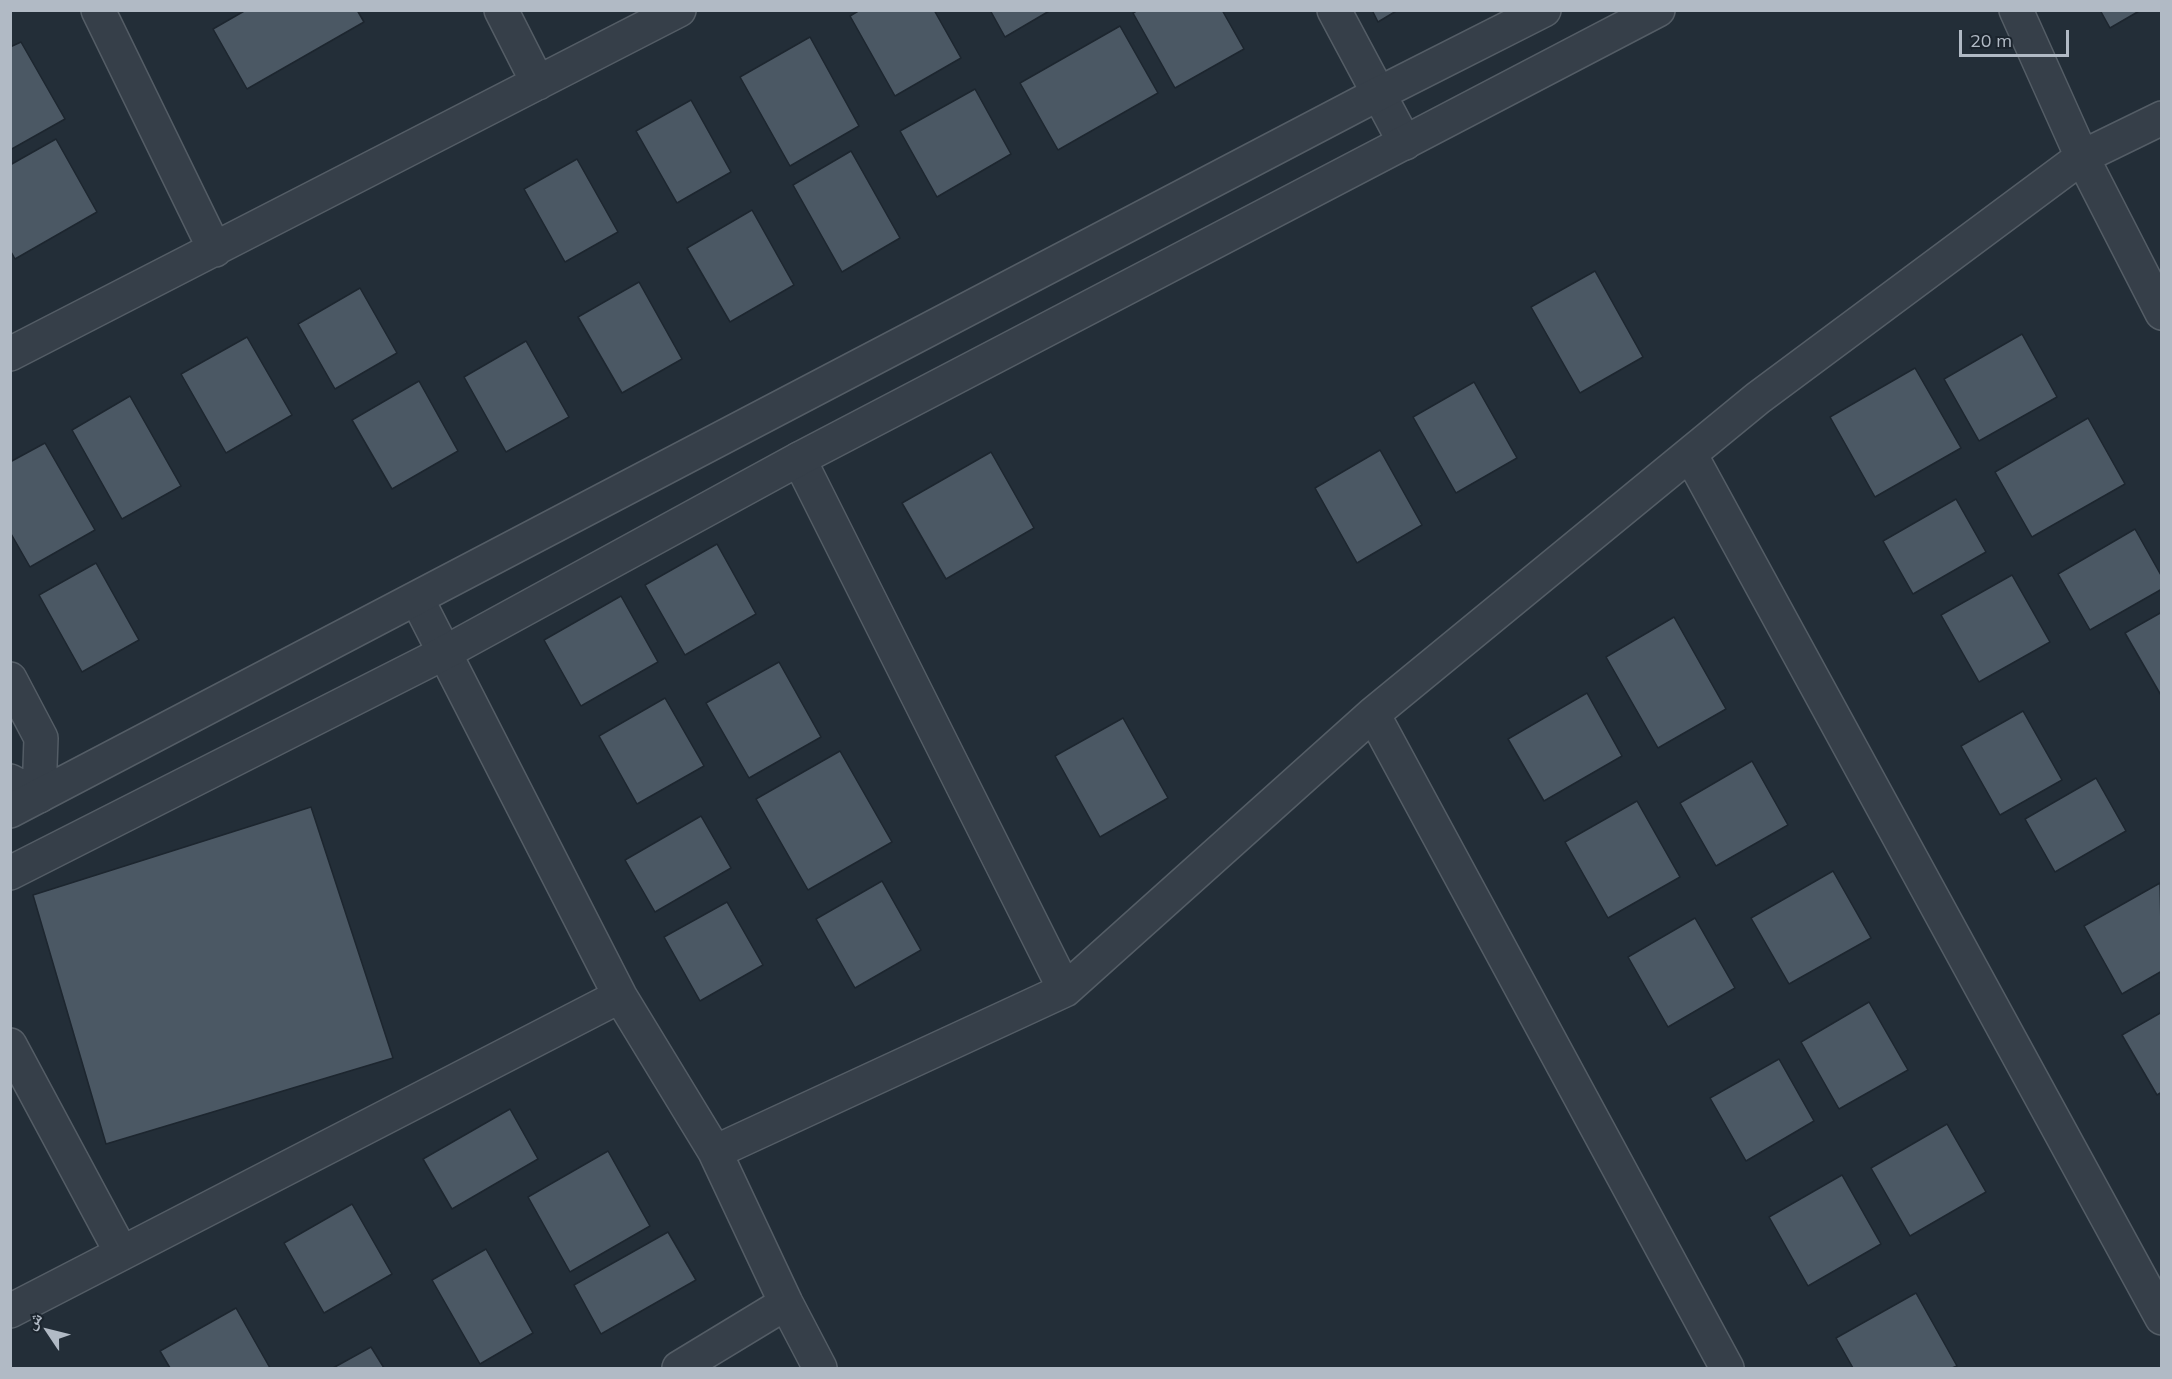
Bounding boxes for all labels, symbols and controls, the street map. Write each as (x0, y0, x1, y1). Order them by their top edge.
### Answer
scale bar (1962, 18, 2072, 56)
text: 20 m (1970, 29, 2012, 52)
north arrow (18, 1301, 78, 1361)
text: ش (20, 1308, 46, 1333)

